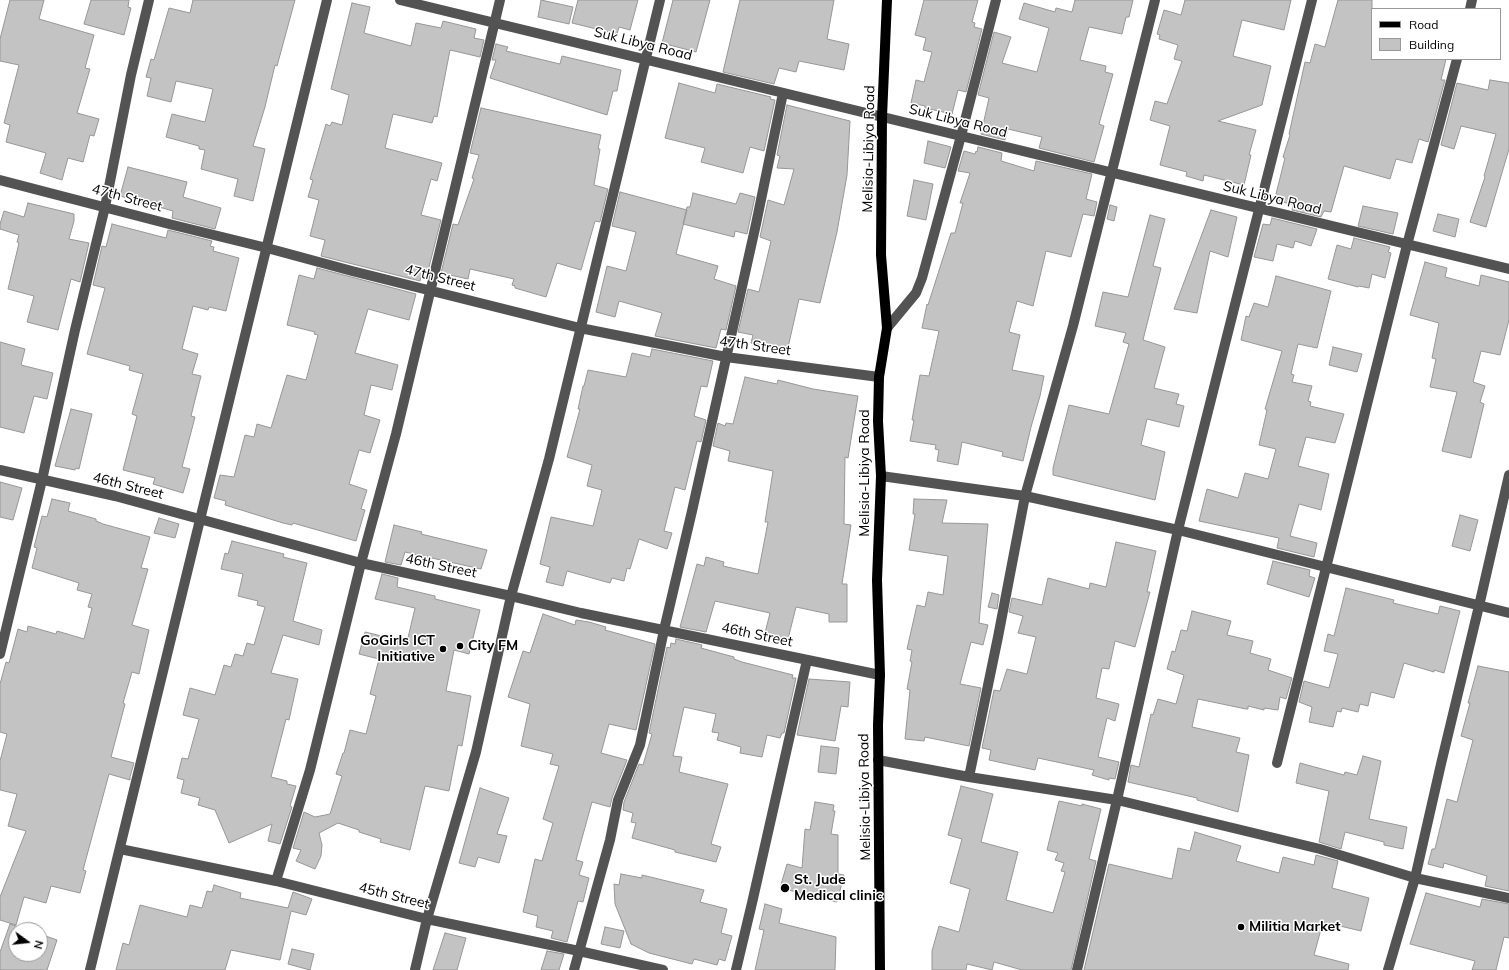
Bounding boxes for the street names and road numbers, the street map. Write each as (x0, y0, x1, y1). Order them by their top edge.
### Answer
street label: Suk Libya Road (592, 24, 694, 64)
street label: Melisia-Libiya Road (859, 85, 879, 213)
street label: Suk Libya Road (907, 101, 1009, 141)
street label: Suk Libya Road (1221, 178, 1323, 218)
street label: 47th Street (90, 181, 164, 215)
street label: 47th Street (403, 261, 477, 295)
street label: 47th Street (718, 333, 792, 359)
street label: Melisia-Libiya Road (857, 409, 873, 537)
street label: 46th Street (91, 469, 165, 503)
street label: 46th Street (404, 550, 478, 582)
street label: 46th Street (720, 619, 794, 651)
street label: Melisia-Libiya Road (855, 733, 875, 861)
street label: 45th Street (357, 879, 431, 913)

